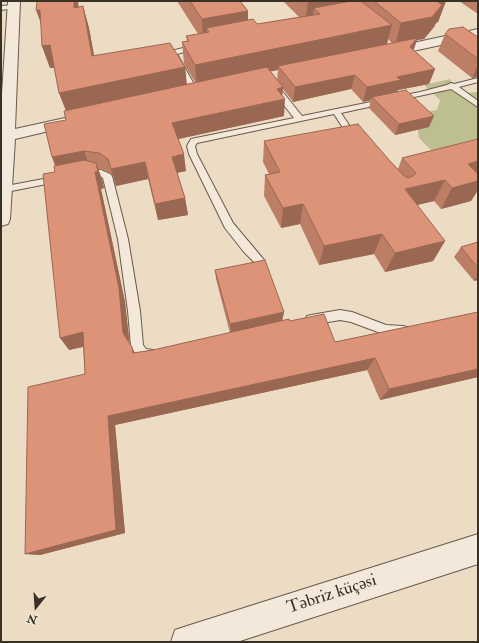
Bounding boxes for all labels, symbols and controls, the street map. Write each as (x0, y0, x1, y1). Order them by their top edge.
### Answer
street label: Təbriz küçəsi (285, 571, 379, 619)
north arrow (16, 587, 56, 627)
text: N (26, 611, 39, 627)

